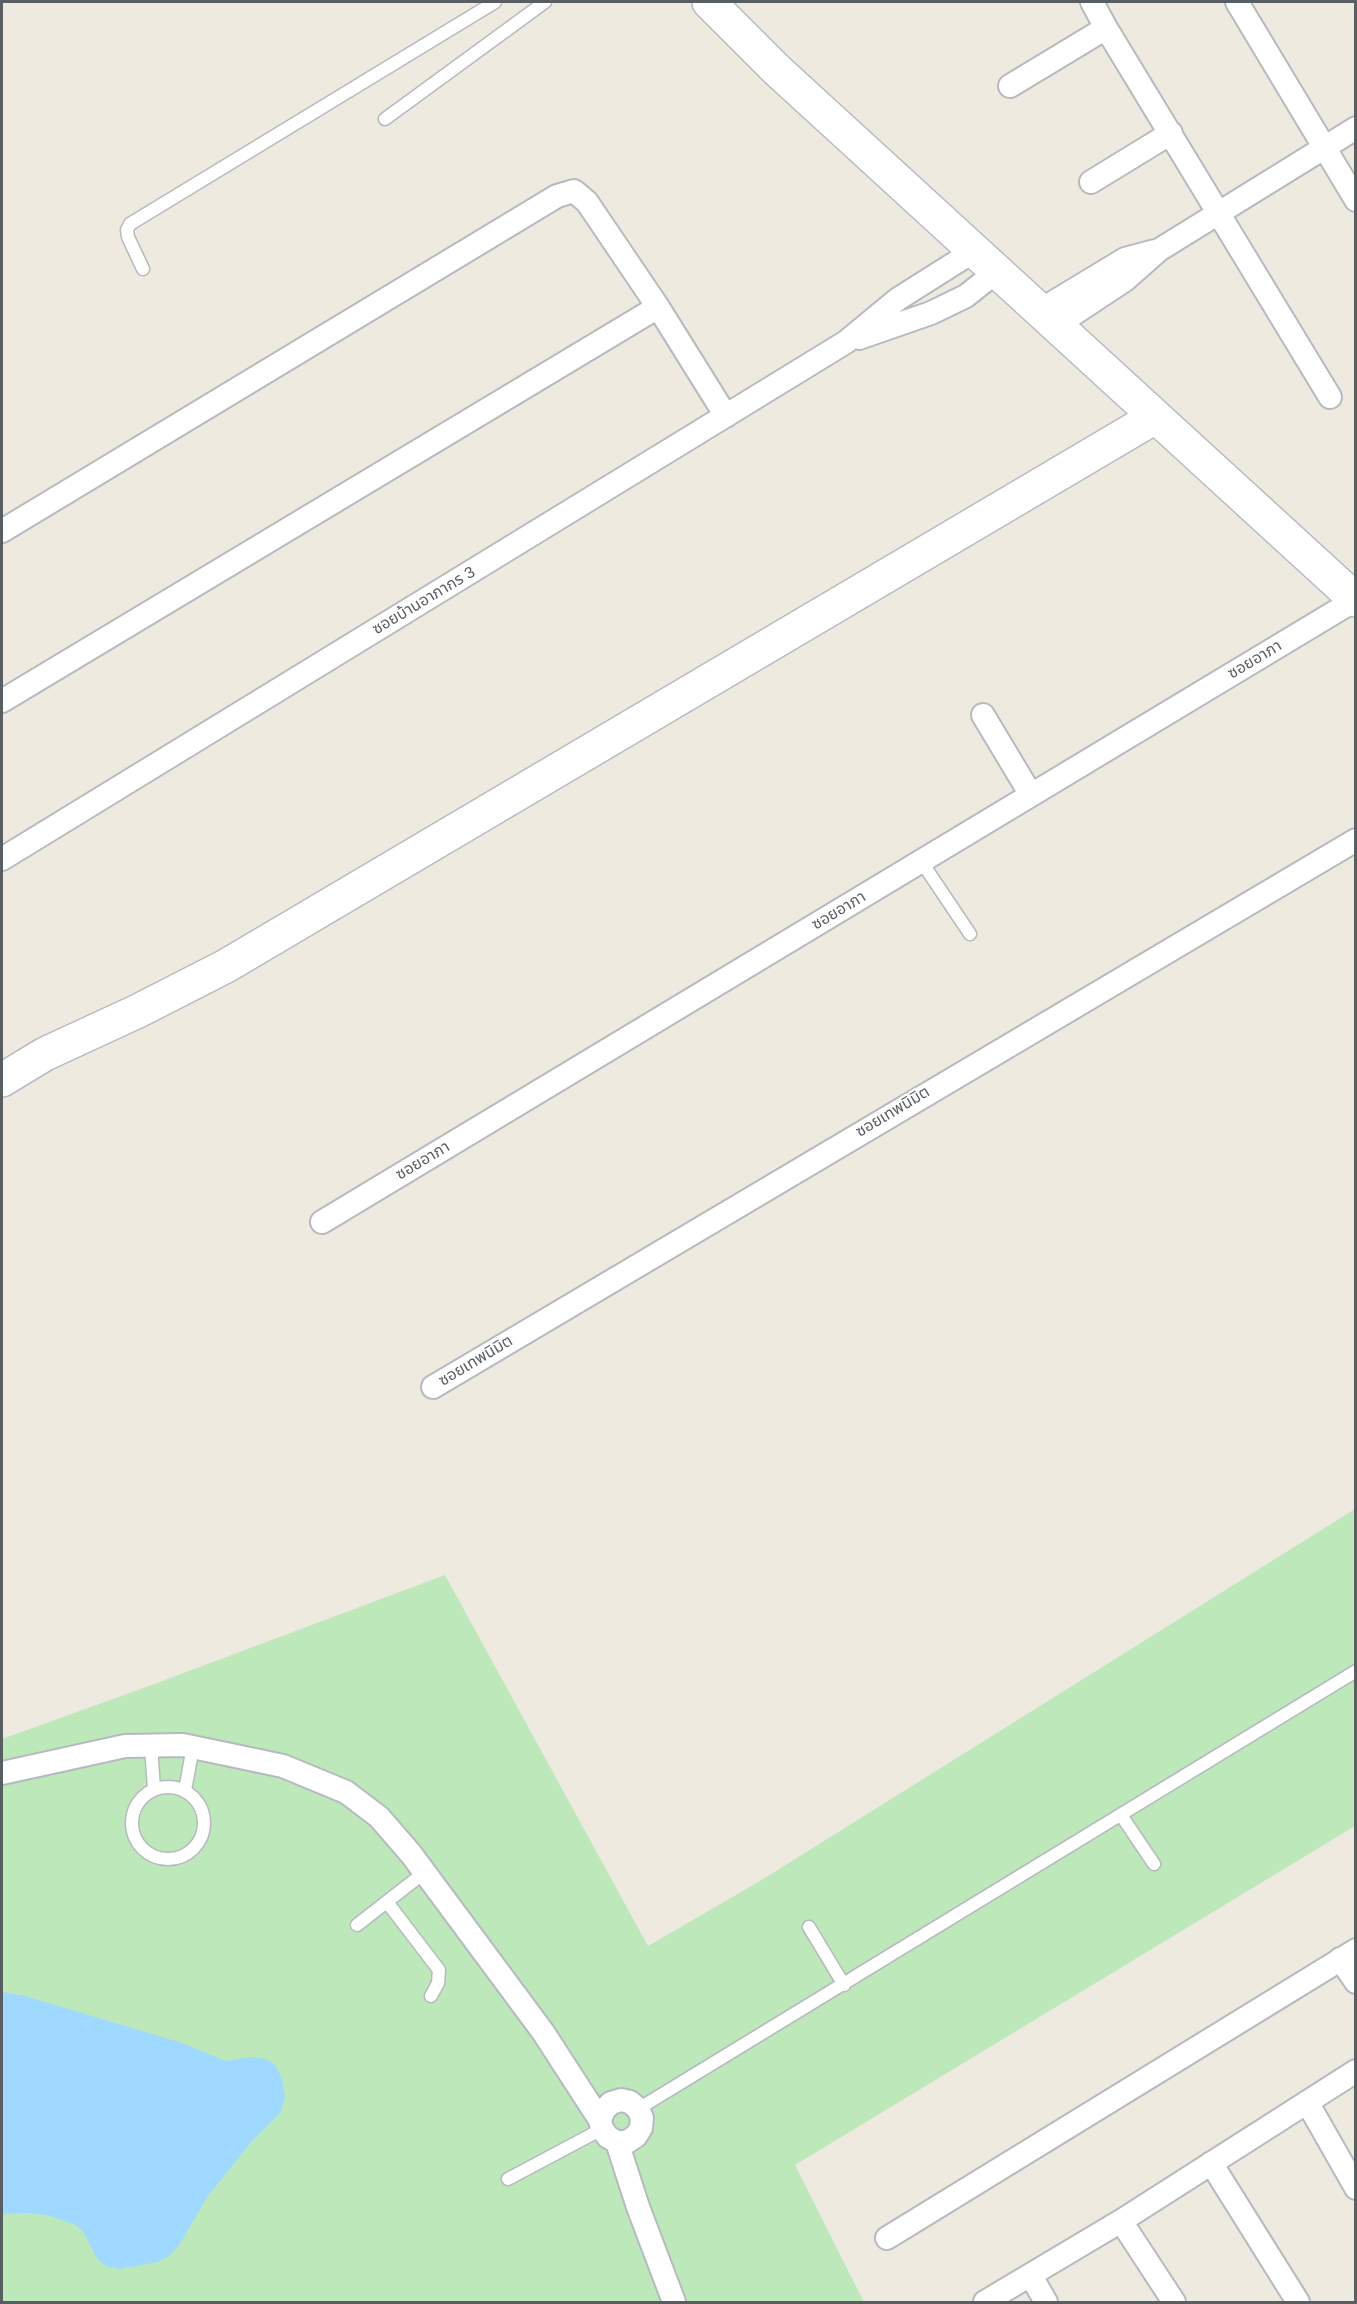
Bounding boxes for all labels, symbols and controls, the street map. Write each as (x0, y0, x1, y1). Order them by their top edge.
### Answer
street label: ซอยบ้านอาภากร 3 (369, 563, 479, 639)
street label: ซอยอาภา (1225, 636, 1285, 684)
street label: ซอยอาภา (809, 887, 869, 935)
street label: ซอยเทพนิมิต (852, 1082, 934, 1142)
street label: ซอยอาภา (393, 1137, 453, 1185)
street label: ซอยเทพนิมิต (435, 1331, 517, 1391)

